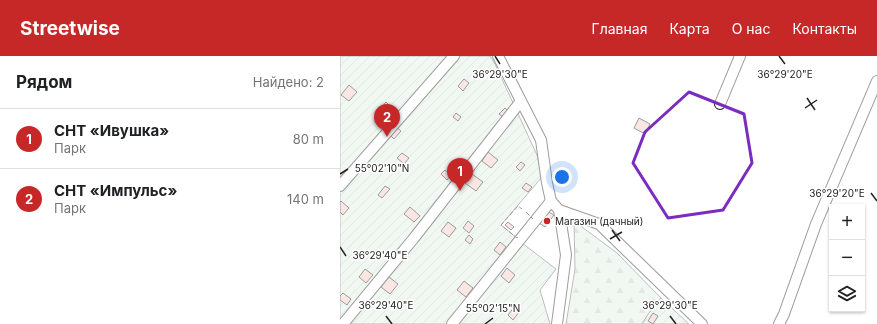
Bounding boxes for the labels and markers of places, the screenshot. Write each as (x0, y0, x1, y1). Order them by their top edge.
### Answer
pin: 2 (374, 104, 400, 137)
pin: 1 (447, 158, 473, 191)
place label: Магазин (дачный) (555, 215, 643, 227)
marker: Магазин (дачный) (542, 216, 552, 226)

